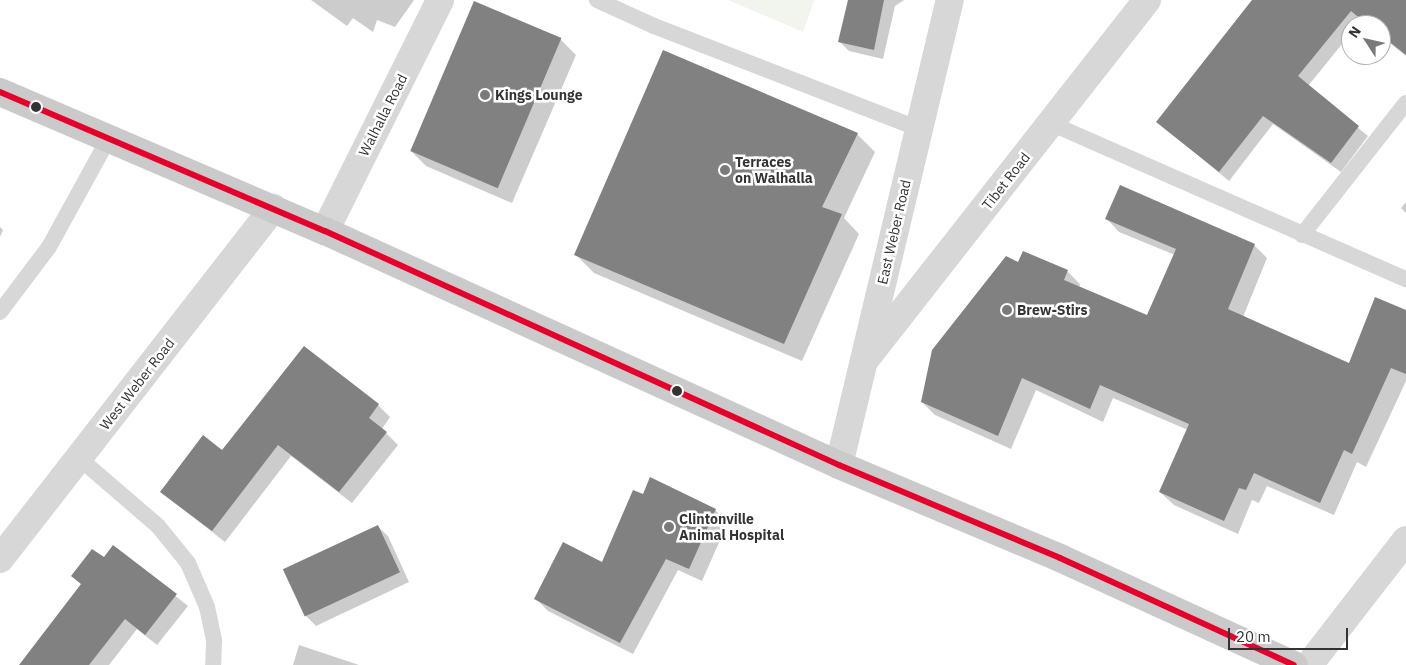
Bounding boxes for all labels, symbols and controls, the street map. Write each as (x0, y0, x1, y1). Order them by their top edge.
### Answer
north arrow (1341, 15, 1391, 65)
text: N (1344, 23, 1365, 41)
street label: Walhalla Road (355, 71, 411, 159)
place label: Kings Lounge (495, 87, 583, 103)
marker: Kings Lounge (479, 89, 491, 101)
unlabelled marker (31, 102, 41, 112)
street label: Tibet Road (979, 149, 1033, 213)
place label: Terraces on Walhalla (735, 154, 813, 186)
marker: Terraces on Walhalla (719, 164, 731, 176)
street label: East Weber Road (874, 178, 914, 286)
place label: Brew-Stirs (1017, 302, 1088, 318)
marker: Brew-Stirs (1001, 304, 1013, 316)
street label: West Weber Road (96, 335, 178, 433)
unlabelled marker (672, 386, 682, 396)
place label: Clintonville Animal Hospital (679, 511, 784, 544)
marker: Clintonville Animal Hospital (663, 521, 675, 533)
scale bar (1231, 618, 1351, 650)
text: 20 m (1236, 627, 1271, 646)

